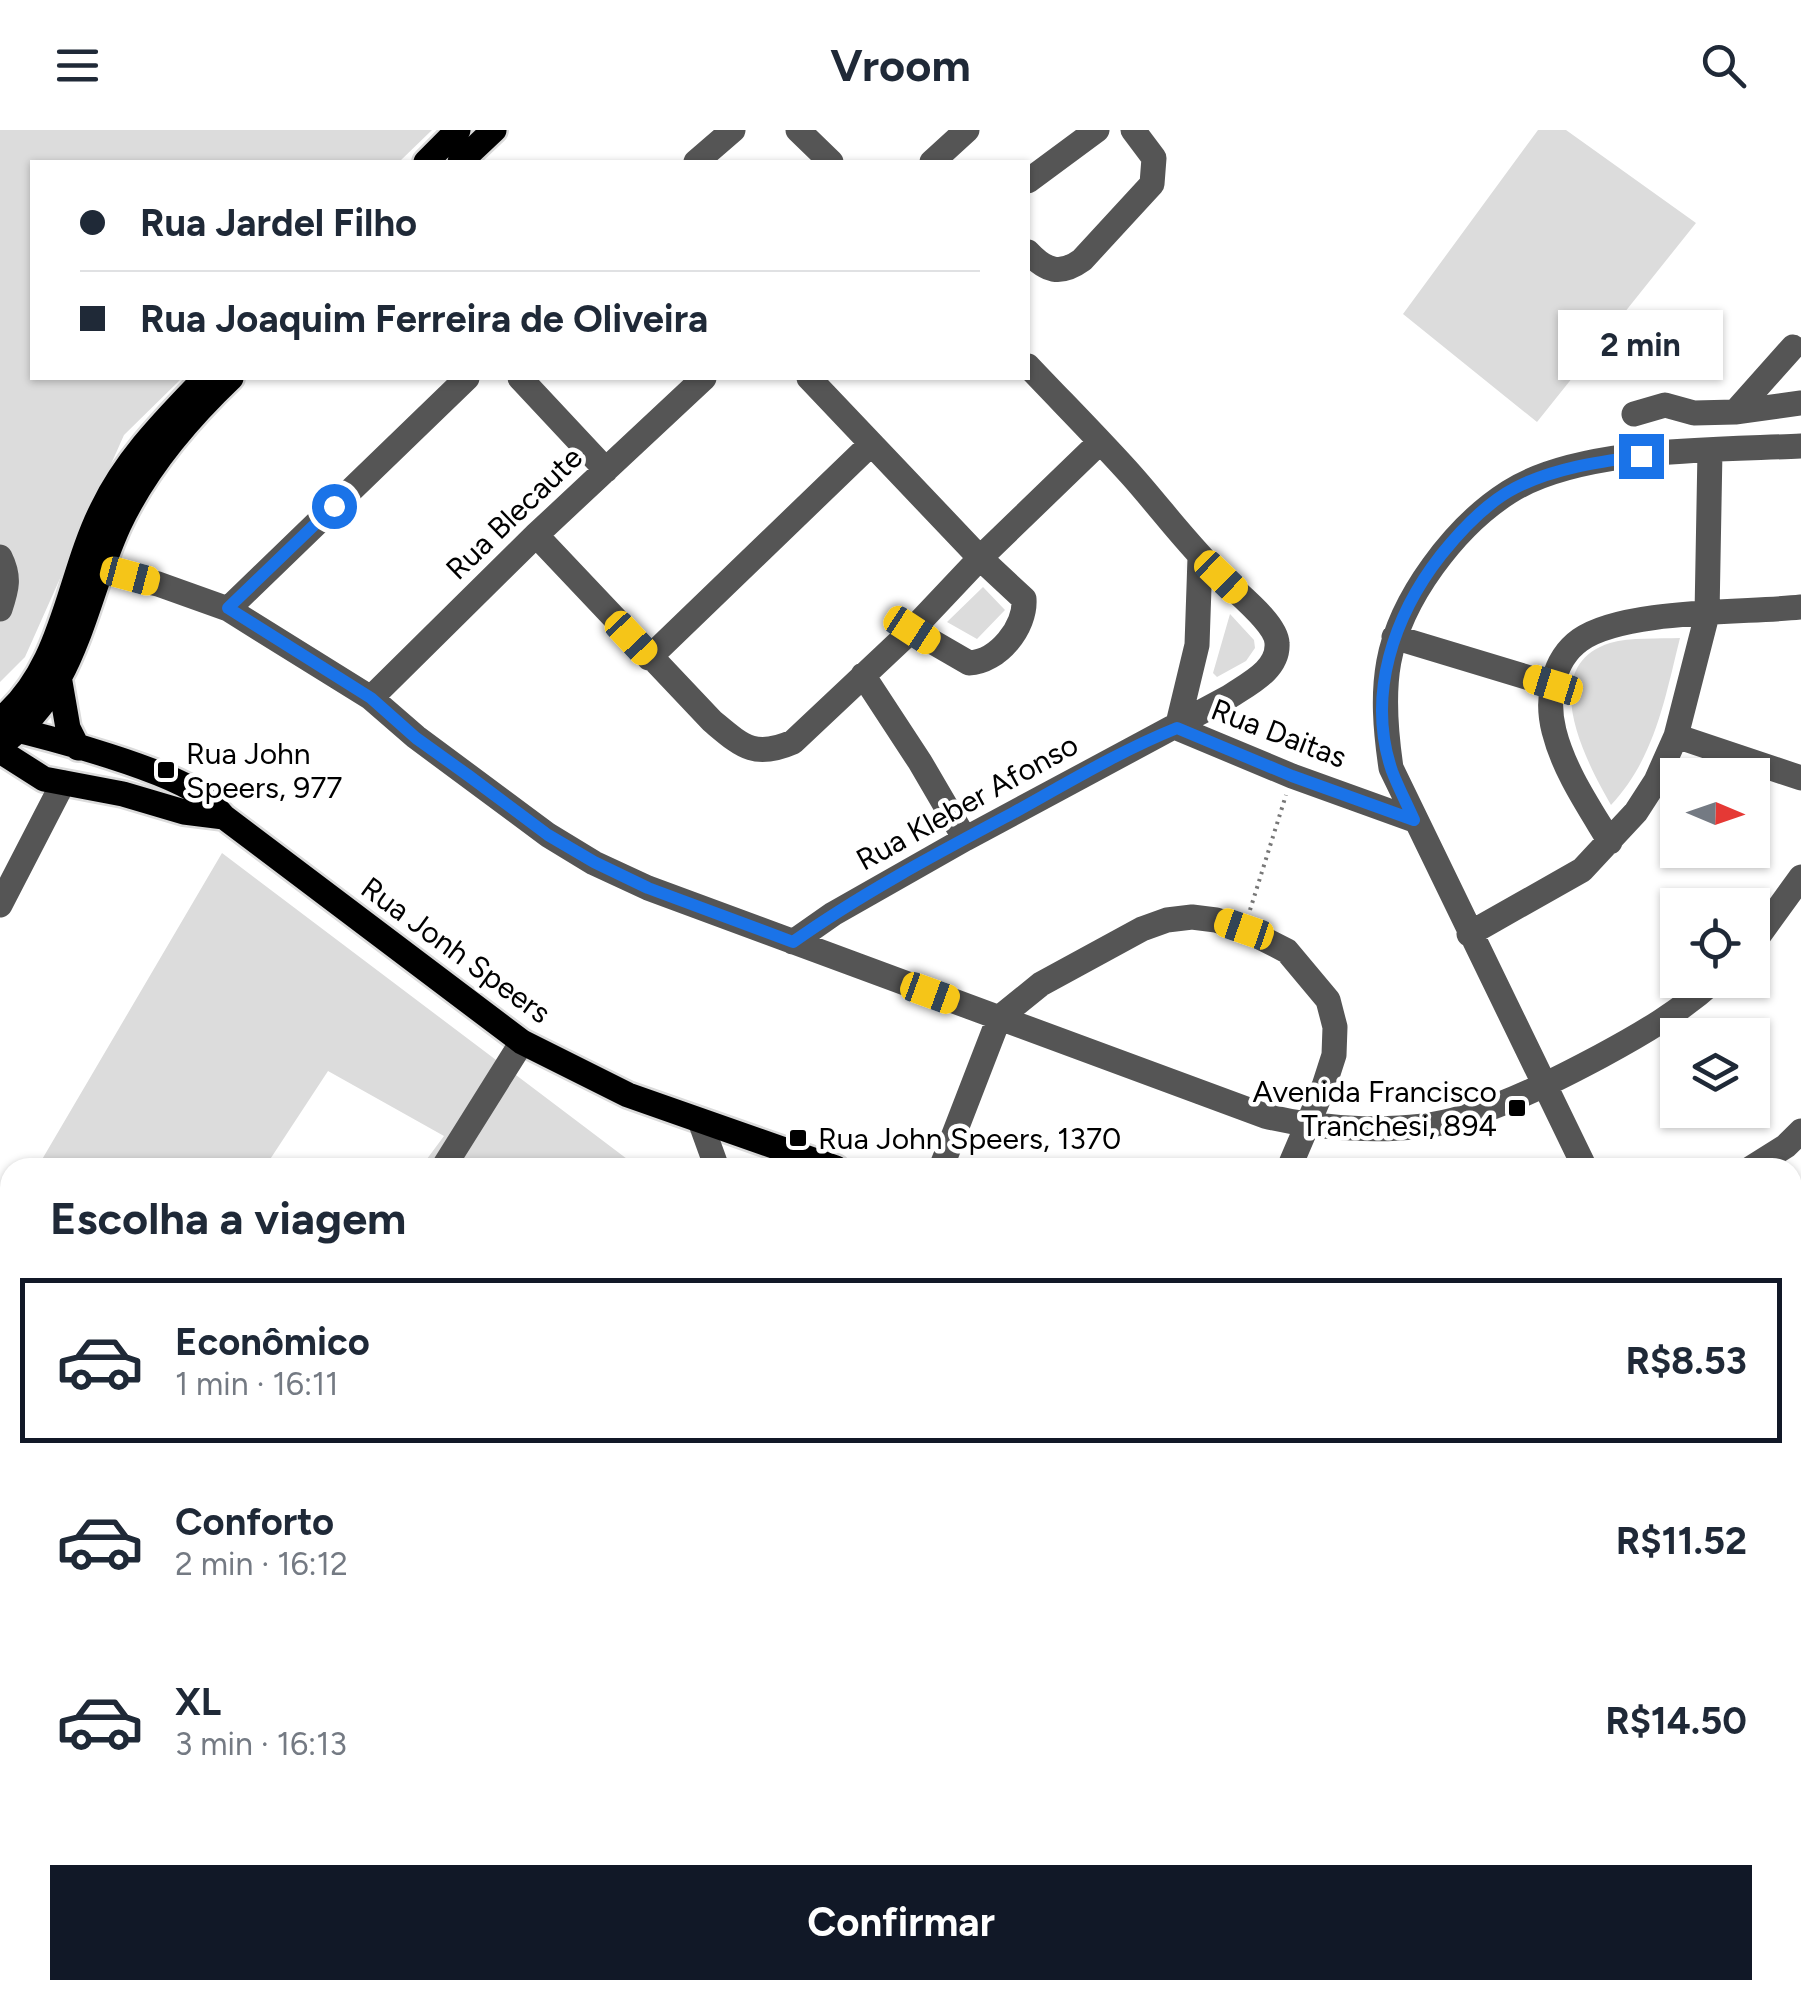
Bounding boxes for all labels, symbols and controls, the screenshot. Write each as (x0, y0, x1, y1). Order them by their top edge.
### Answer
icon: menu (50, 38, 105, 93)
text: Vroom (830, 38, 971, 92)
icon: search (1696, 38, 1751, 93)
text: Rua Jardel Filho (140, 200, 417, 246)
text: Rua Joaquim Ferreira de Oliveira (140, 296, 708, 342)
callout: 2 min (1558, 311, 1724, 381)
text: 2 min (1600, 326, 1681, 364)
route end (1619, 434, 1664, 479)
street label: Rua Blecaute (438, 439, 590, 587)
route start (312, 484, 357, 529)
car (1189, 545, 1253, 609)
car (97, 554, 163, 598)
car (879, 601, 945, 659)
car (600, 606, 662, 670)
car (1520, 662, 1586, 708)
street label: Rua Daitas (1206, 690, 1352, 776)
street label: Rua Kleber Afonso (850, 726, 1084, 878)
place label: Rua John Speers, 977 (186, 735, 342, 806)
north arrow (1660, 758, 1770, 868)
map controls (1660, 758, 1770, 1128)
marker: Rua John Speers, 977 (155, 759, 177, 781)
street label: Rua Jonh Speers (354, 869, 558, 1031)
button: locate (1660, 888, 1770, 998)
car (1211, 905, 1277, 953)
car (897, 969, 963, 1017)
button: layers (1660, 1018, 1770, 1128)
place label: Avenida Francisco Tranchesi, 894 (1252, 1073, 1497, 1144)
marker: Avenida Francisco Tranchesi, 894 (1506, 1097, 1528, 1119)
place label: Rua John Speers, 1370 (818, 1120, 1121, 1157)
marker: Rua John Speers, 1370 (787, 1127, 809, 1149)
text: Escolha a viagem (50, 1191, 406, 1245)
icon: car (55, 1316, 145, 1406)
text: Econômico (175, 1319, 370, 1365)
text: R$8.53 (1626, 1338, 1747, 1384)
text: 1 min · 16:11 (175, 1365, 338, 1403)
icon: car (55, 1496, 145, 1586)
text: Conforto (175, 1499, 334, 1545)
text: R$11.52 (1616, 1518, 1747, 1564)
text: 2 min · 16:12 (175, 1545, 348, 1583)
icon: car (55, 1676, 145, 1766)
text: XL (175, 1679, 221, 1725)
text: R$14.50 (1605, 1698, 1747, 1744)
text: 3 min · 16:13 (175, 1725, 347, 1763)
button: Confirmar (50, 1865, 1752, 1980)

